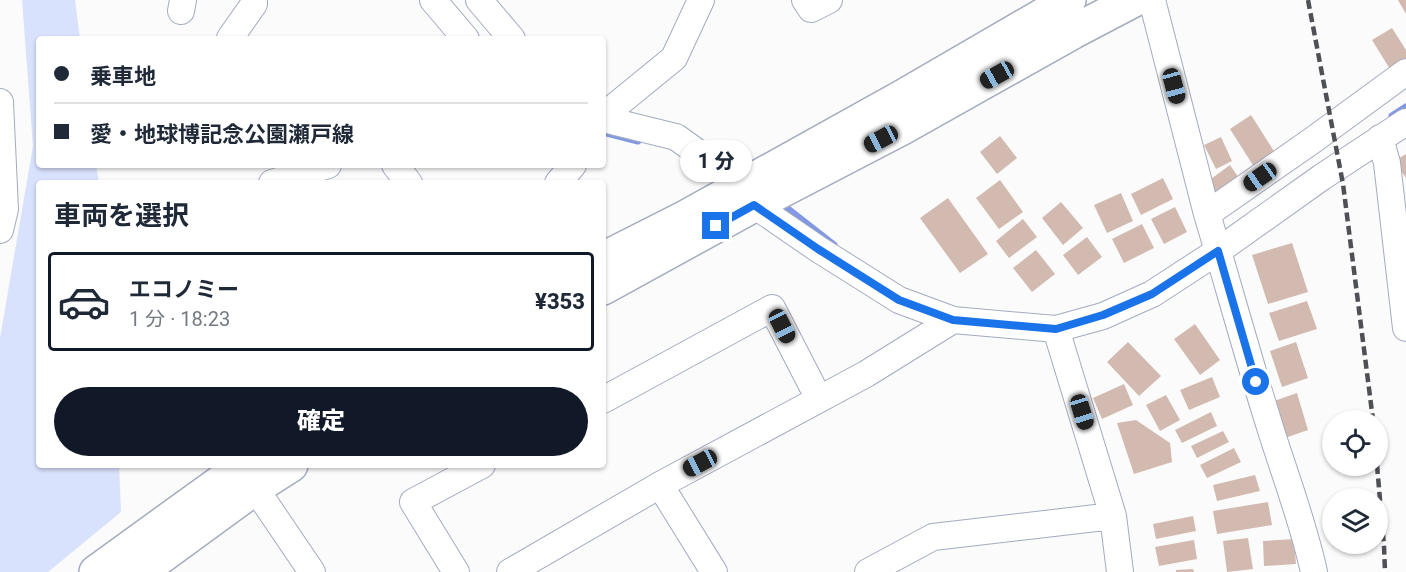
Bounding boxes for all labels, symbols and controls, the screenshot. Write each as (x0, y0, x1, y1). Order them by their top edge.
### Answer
car (977, 58, 1017, 92)
text: 乗車地 (90, 64, 156, 89)
car (1161, 66, 1187, 106)
text: 愛・地球博記念公園瀬戸線 (90, 122, 354, 147)
car (861, 123, 901, 155)
callout: 1 分 (680, 139, 752, 181)
text: 1 分 (698, 149, 734, 173)
car (1240, 159, 1280, 195)
text: 車両を選択 (54, 200, 189, 232)
route end (702, 212, 729, 239)
icon: car (57, 275, 111, 329)
text: エコノミー (129, 277, 239, 302)
text: ¥353 (535, 289, 585, 314)
car (766, 306, 798, 346)
text: 1 分 · 18:23 (129, 307, 230, 331)
route start (1242, 368, 1269, 395)
button: 確定 (54, 387, 588, 456)
car (1068, 392, 1096, 432)
map controls (1322, 410, 1388, 554)
button: locate (1322, 410, 1388, 476)
car (680, 447, 720, 479)
button: layers (1322, 488, 1388, 554)

